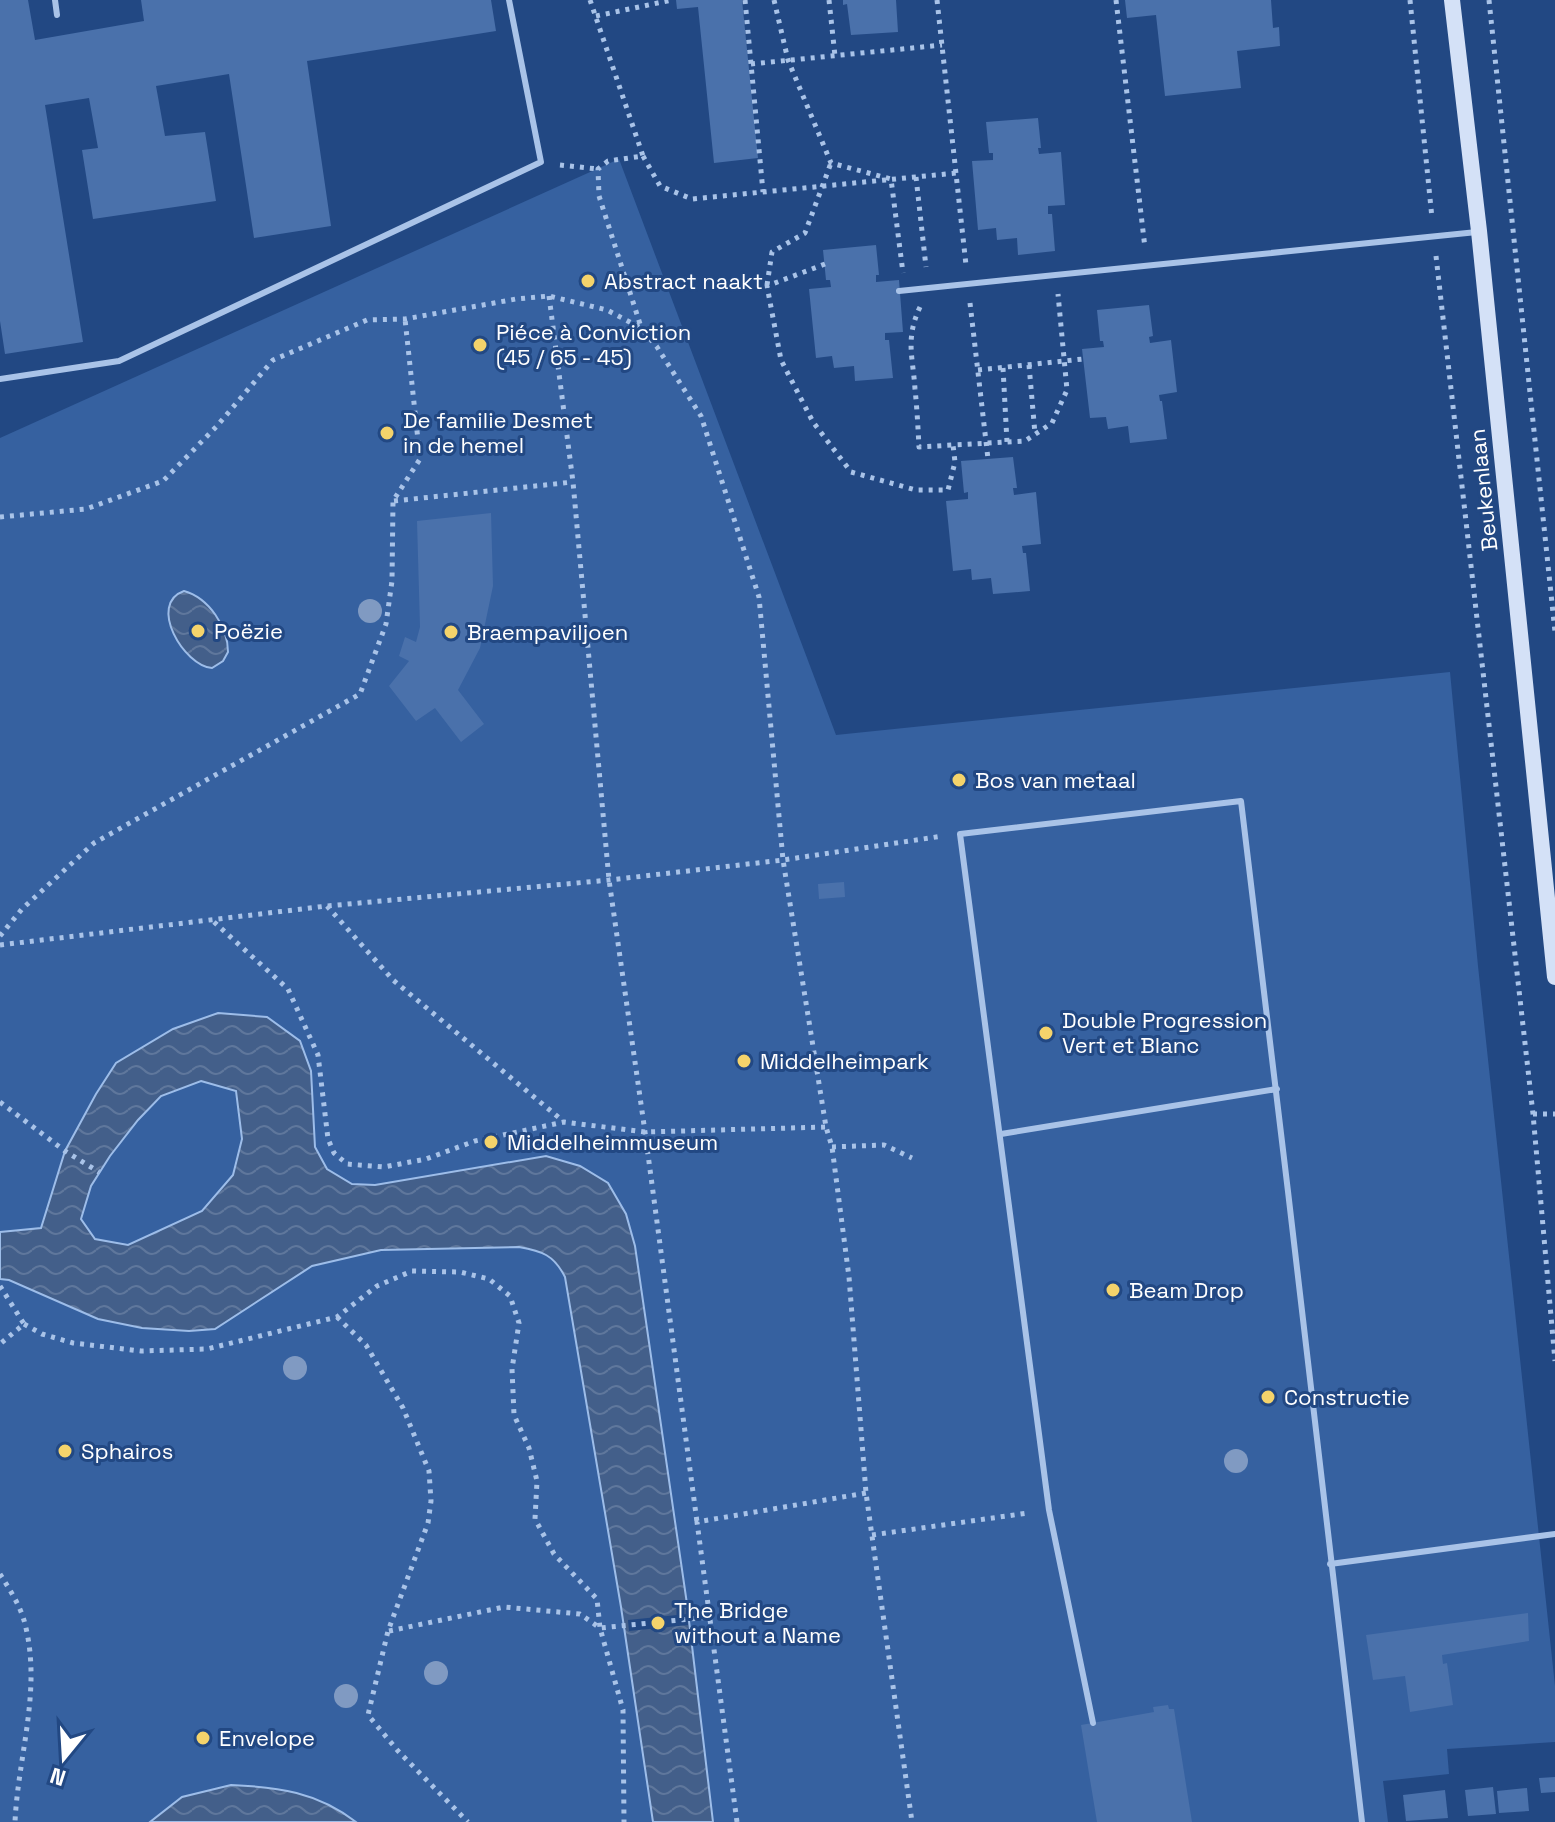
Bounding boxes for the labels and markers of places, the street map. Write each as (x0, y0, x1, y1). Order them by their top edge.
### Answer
place label: Abstract naakt (604, 267, 763, 295)
marker: Abstract naakt (579, 272, 597, 290)
place label: Piéce à Conviction (45 / 65 - 45) (496, 318, 691, 371)
marker: Piéce à Conviction (45 / 65 - 45) (471, 336, 489, 354)
place label: De familie Desmet in de hemel (403, 406, 593, 459)
marker: De familie Desmet in de hemel (378, 424, 396, 442)
place label: Poëzie (214, 617, 283, 645)
place label: Braempaviljoen (467, 618, 628, 646)
marker: Poëzie (189, 622, 207, 640)
marker: Braempaviljoen (442, 623, 460, 641)
place label: Bos van metaal (975, 766, 1136, 794)
marker: Bos van metaal (950, 771, 968, 789)
place label: Double Progression Vert et Blanc (1062, 1006, 1267, 1059)
marker: Double Progression Vert et Blanc (1037, 1024, 1055, 1042)
place label: Middelheimpark (760, 1047, 929, 1075)
marker: Middelheimpark (735, 1052, 753, 1070)
place label: Middelheimmuseum (507, 1128, 718, 1156)
marker: Middelheimmuseum (482, 1133, 500, 1151)
place label: Beam Drop (1129, 1276, 1244, 1304)
marker: Beam Drop (1104, 1281, 1122, 1299)
place label: Constructie (1284, 1383, 1410, 1411)
marker: Constructie (1259, 1388, 1277, 1406)
place label: Sphairos (81, 1437, 173, 1465)
marker: Sphairos (56, 1442, 74, 1460)
place label: The Bridge without a Name (674, 1596, 841, 1649)
marker: The Bridge without a Name (649, 1614, 667, 1632)
place label: Envelope (219, 1724, 315, 1752)
marker: Envelope (194, 1729, 212, 1747)

